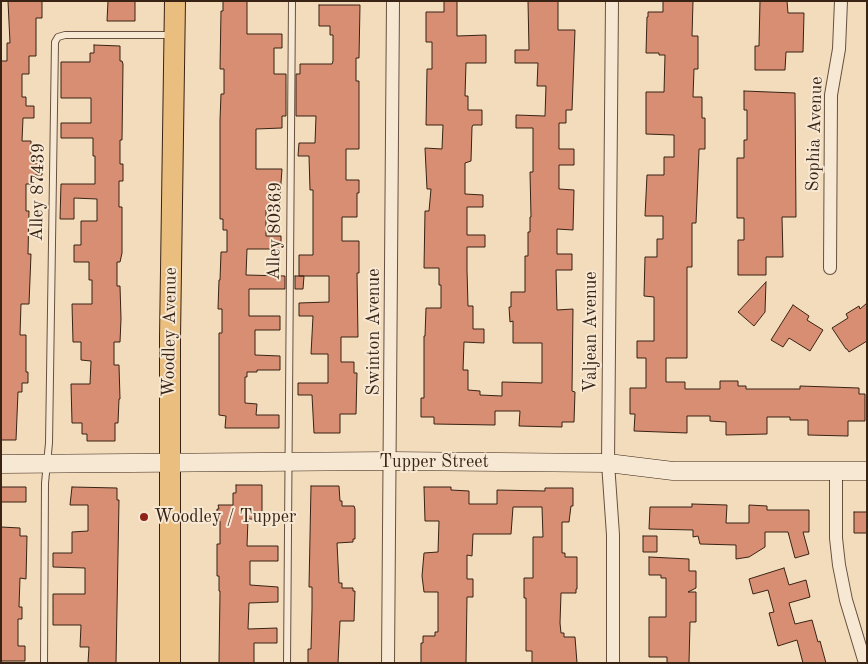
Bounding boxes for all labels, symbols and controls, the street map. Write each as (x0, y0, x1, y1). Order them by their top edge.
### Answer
street label: Sophia Avenue (802, 76, 828, 192)
street label: Alley 87439 (26, 143, 50, 241)
street label: Alley 80369 (263, 182, 287, 280)
street label: Woodley Avenue (158, 267, 182, 397)
street label: Swinton Avenue (363, 269, 385, 395)
street label: Valjean Avenue (580, 271, 602, 393)
street label: Tupper Street (379, 451, 489, 473)
place label: Woodley / Tupper (154, 506, 296, 528)
marker: Woodley / Tupper (138, 511, 150, 523)

